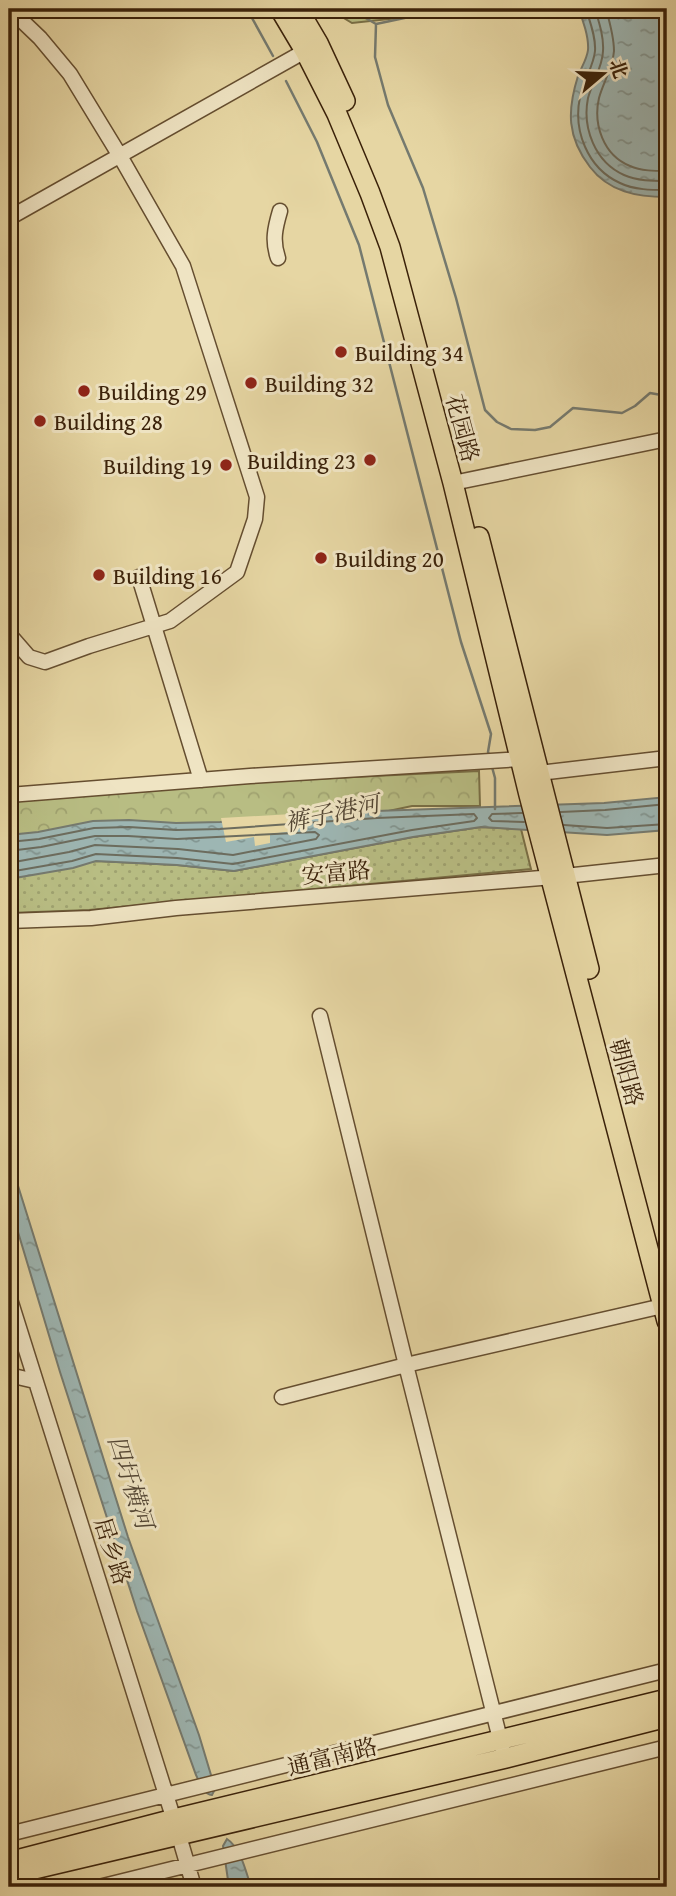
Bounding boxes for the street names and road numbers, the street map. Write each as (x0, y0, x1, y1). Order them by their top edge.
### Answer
street label: 花园路 (438, 390, 488, 466)
street label: 安富路 (300, 853, 372, 891)
street label: 朝阳路 (602, 1034, 652, 1110)
street label: 居乡路 (87, 1513, 139, 1589)
street label: 通富南路 (283, 1729, 381, 1783)

